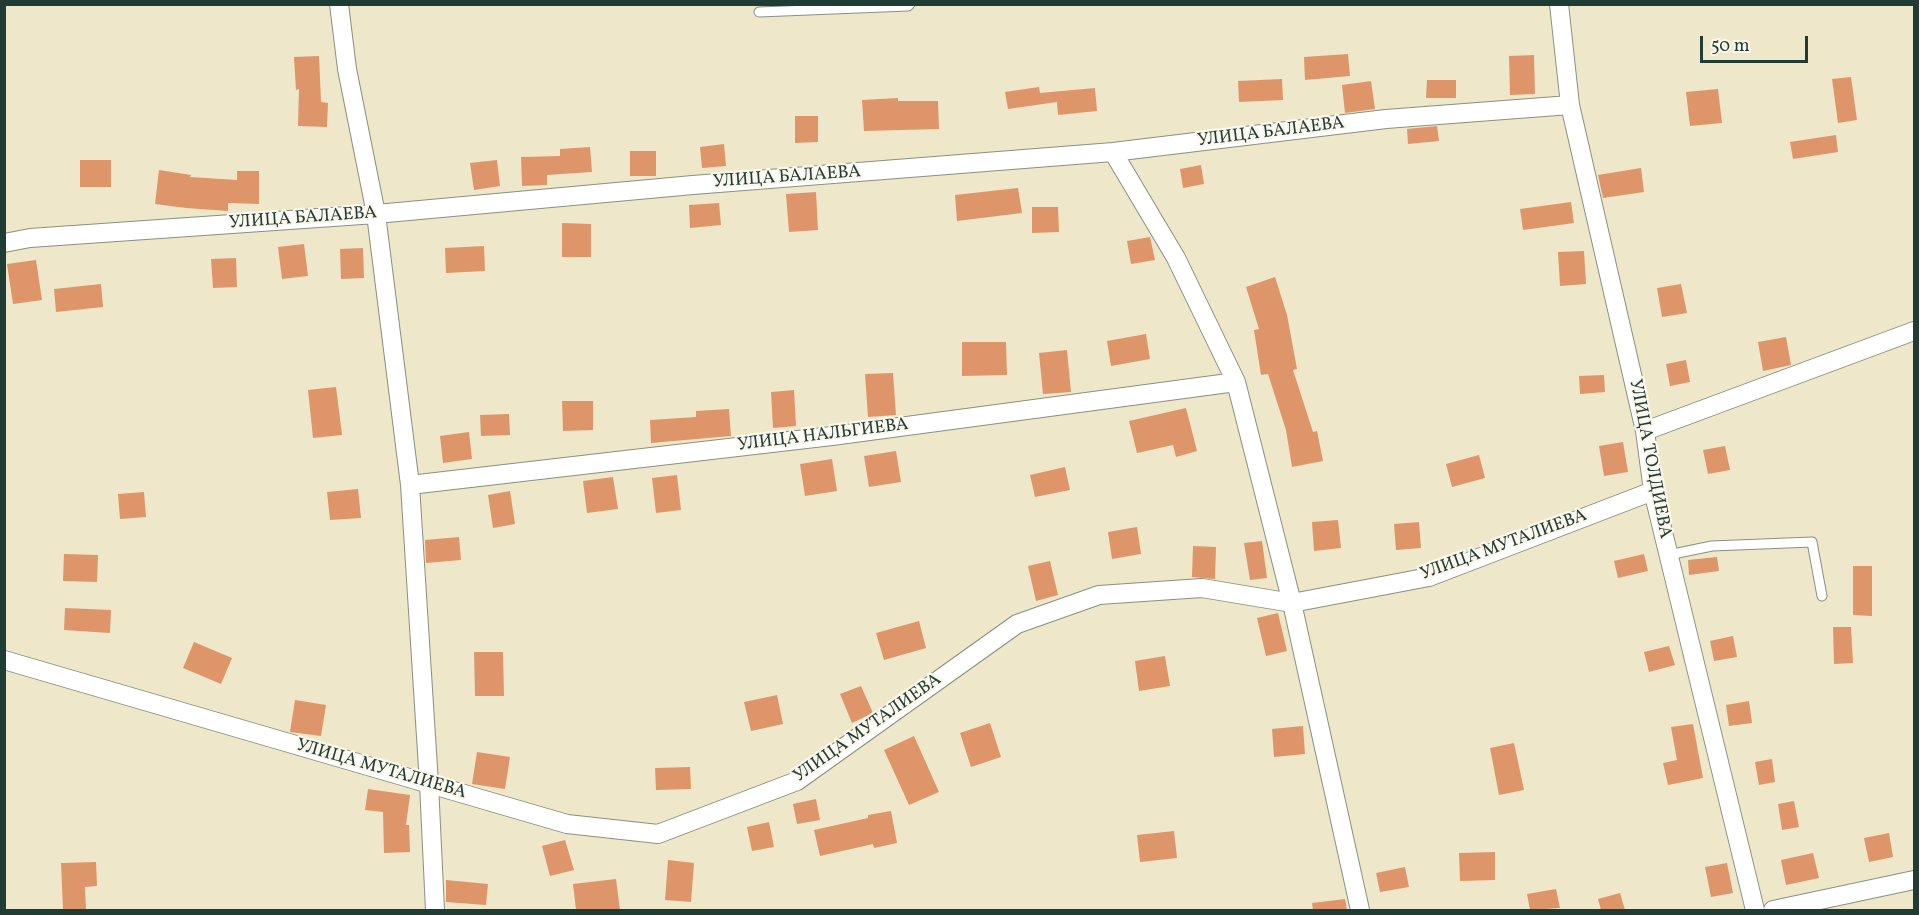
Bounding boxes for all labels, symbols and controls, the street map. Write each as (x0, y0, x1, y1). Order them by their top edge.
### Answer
scale bar (1703, 24, 1811, 62)
text: 50 m (1711, 34, 1750, 59)
street label: УЛИЦА БАЛАЕВА (1196, 113, 1346, 153)
street label: УЛИЦА БАЛАЕВА (712, 162, 862, 194)
street label: УЛИЦА БАЛАЕВА (228, 203, 378, 235)
street label: УЛИЦА ТОЛДИЕВА (1623, 377, 1675, 541)
street label: УЛИЦА НАЛЬГИЕВА (736, 415, 910, 457)
street label: УЛИЦА МУТАЛИЕВА (1418, 506, 1590, 586)
street label: УЛИЦА МУТАЛИЕВА (790, 670, 946, 788)
street label: УЛИЦА МУТАЛИЕВА (294, 735, 468, 805)

